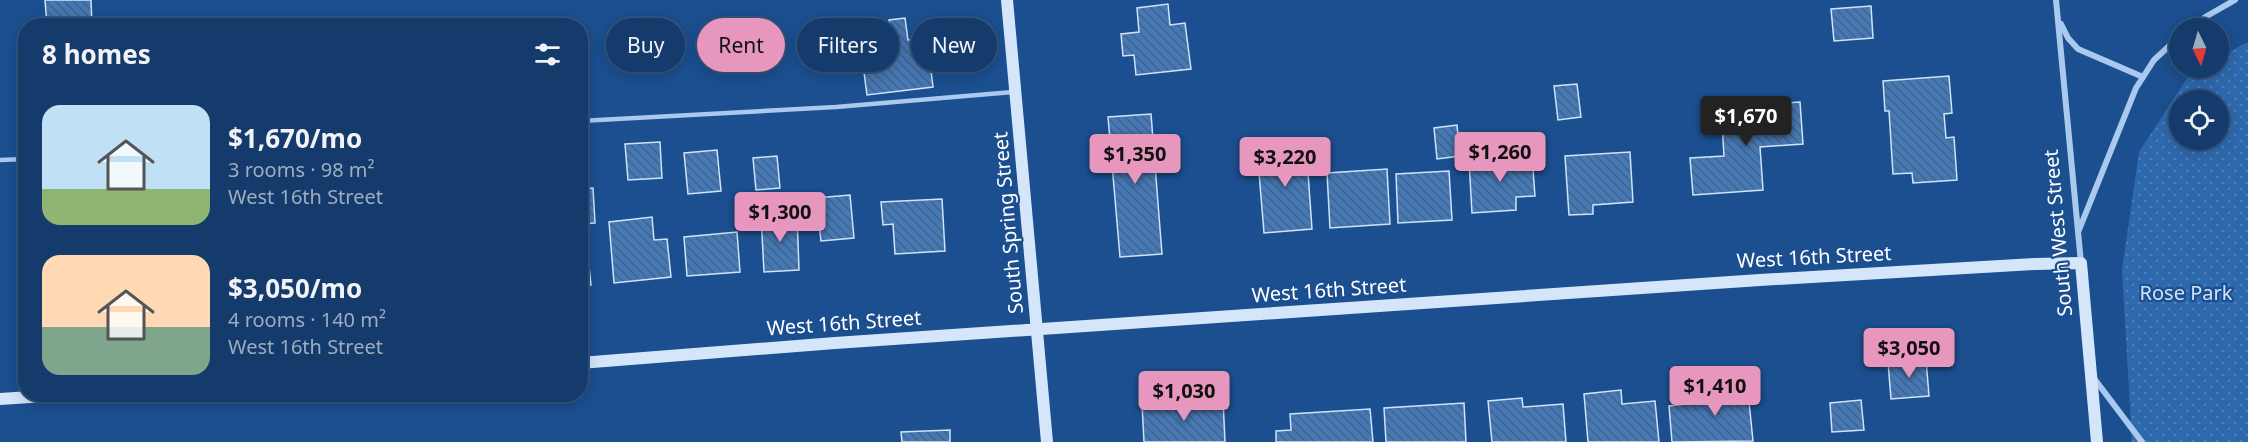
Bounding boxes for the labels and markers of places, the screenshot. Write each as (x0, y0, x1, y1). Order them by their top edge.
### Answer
pin: $1,670 (1697, 96, 1795, 147)
pin: $1,260 (1451, 132, 1549, 183)
pin: $1,350 (1086, 134, 1184, 185)
pin: $3,220 (1236, 137, 1334, 188)
pin: $1,300 (731, 192, 829, 243)
pin: $3,050 (1860, 328, 1958, 379)
pin: $1,410 (1666, 366, 1764, 417)
pin: $1,030 (1135, 371, 1233, 422)

